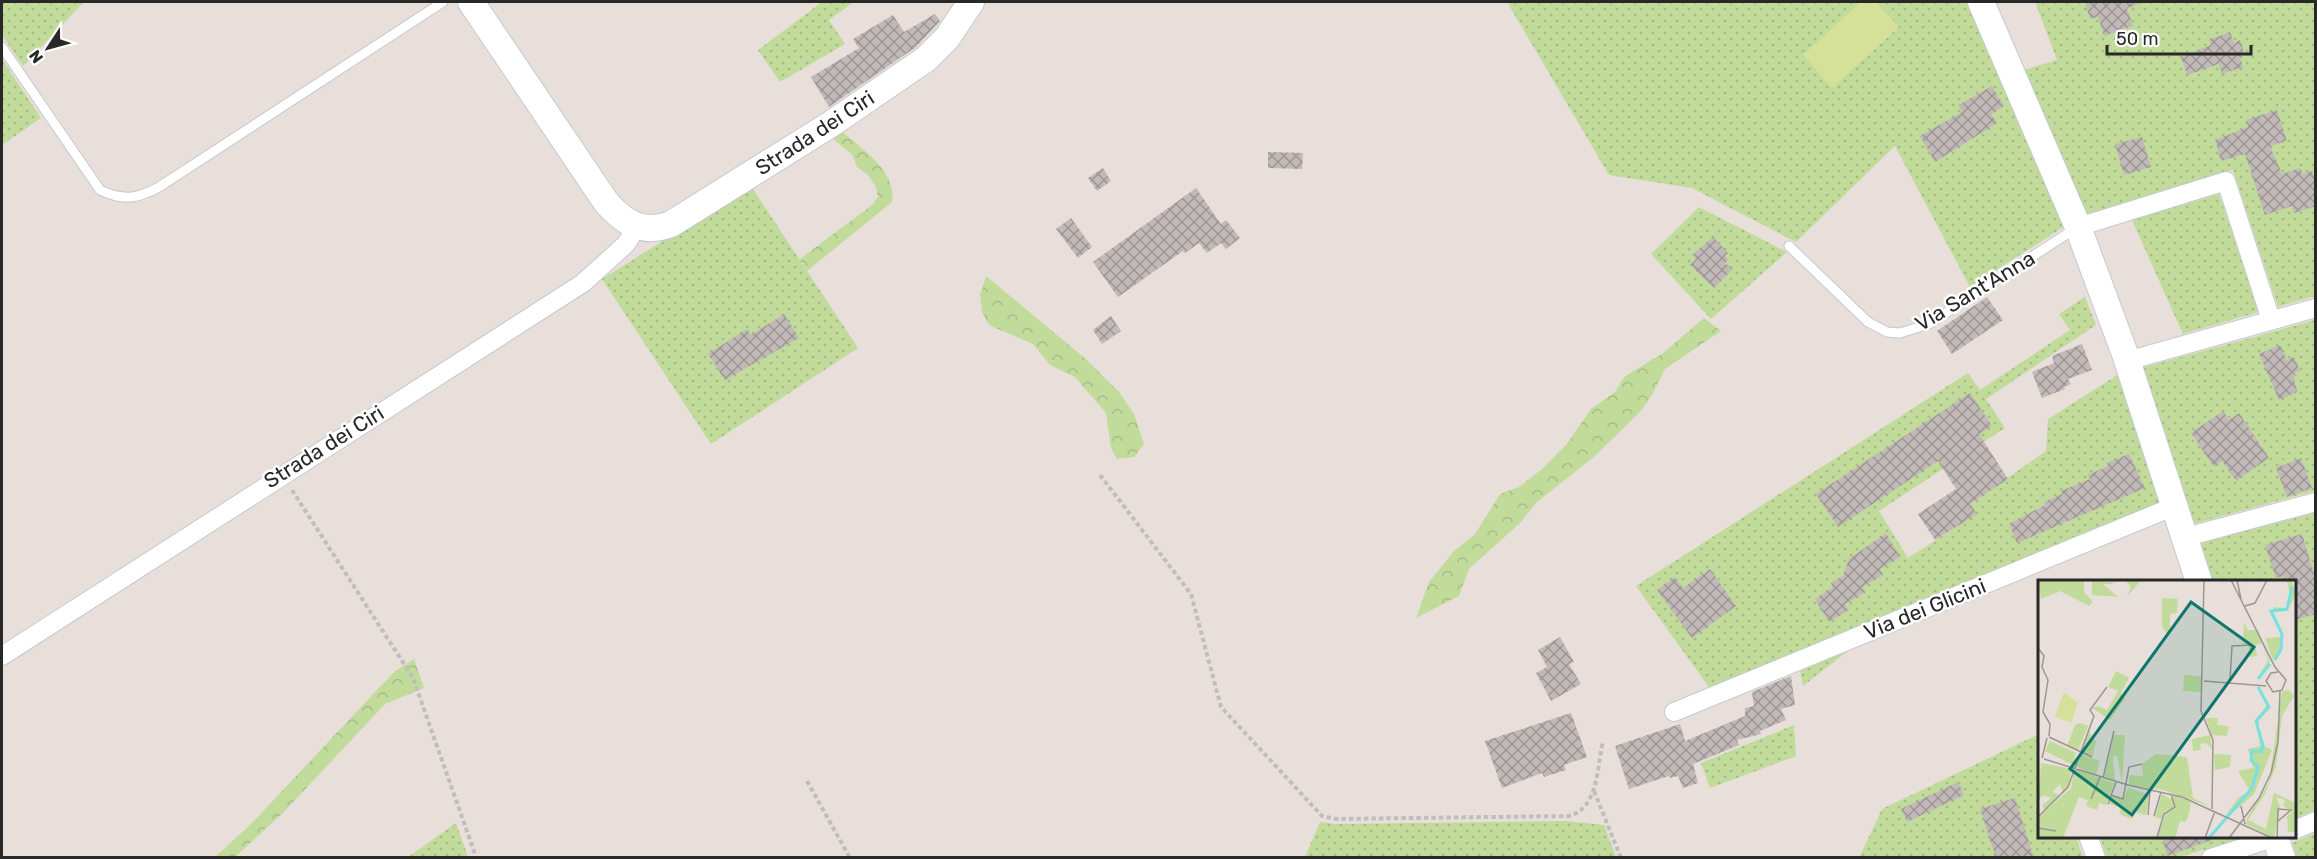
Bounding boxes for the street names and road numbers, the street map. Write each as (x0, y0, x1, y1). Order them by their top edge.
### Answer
street label: Strada dei Ciri (751, 85, 879, 180)
street label: Via Sant'Anna (1910, 245, 2039, 336)
street label: Strada dei Ciri (259, 400, 388, 493)
street label: Via dei Glicini (1860, 573, 1989, 644)

